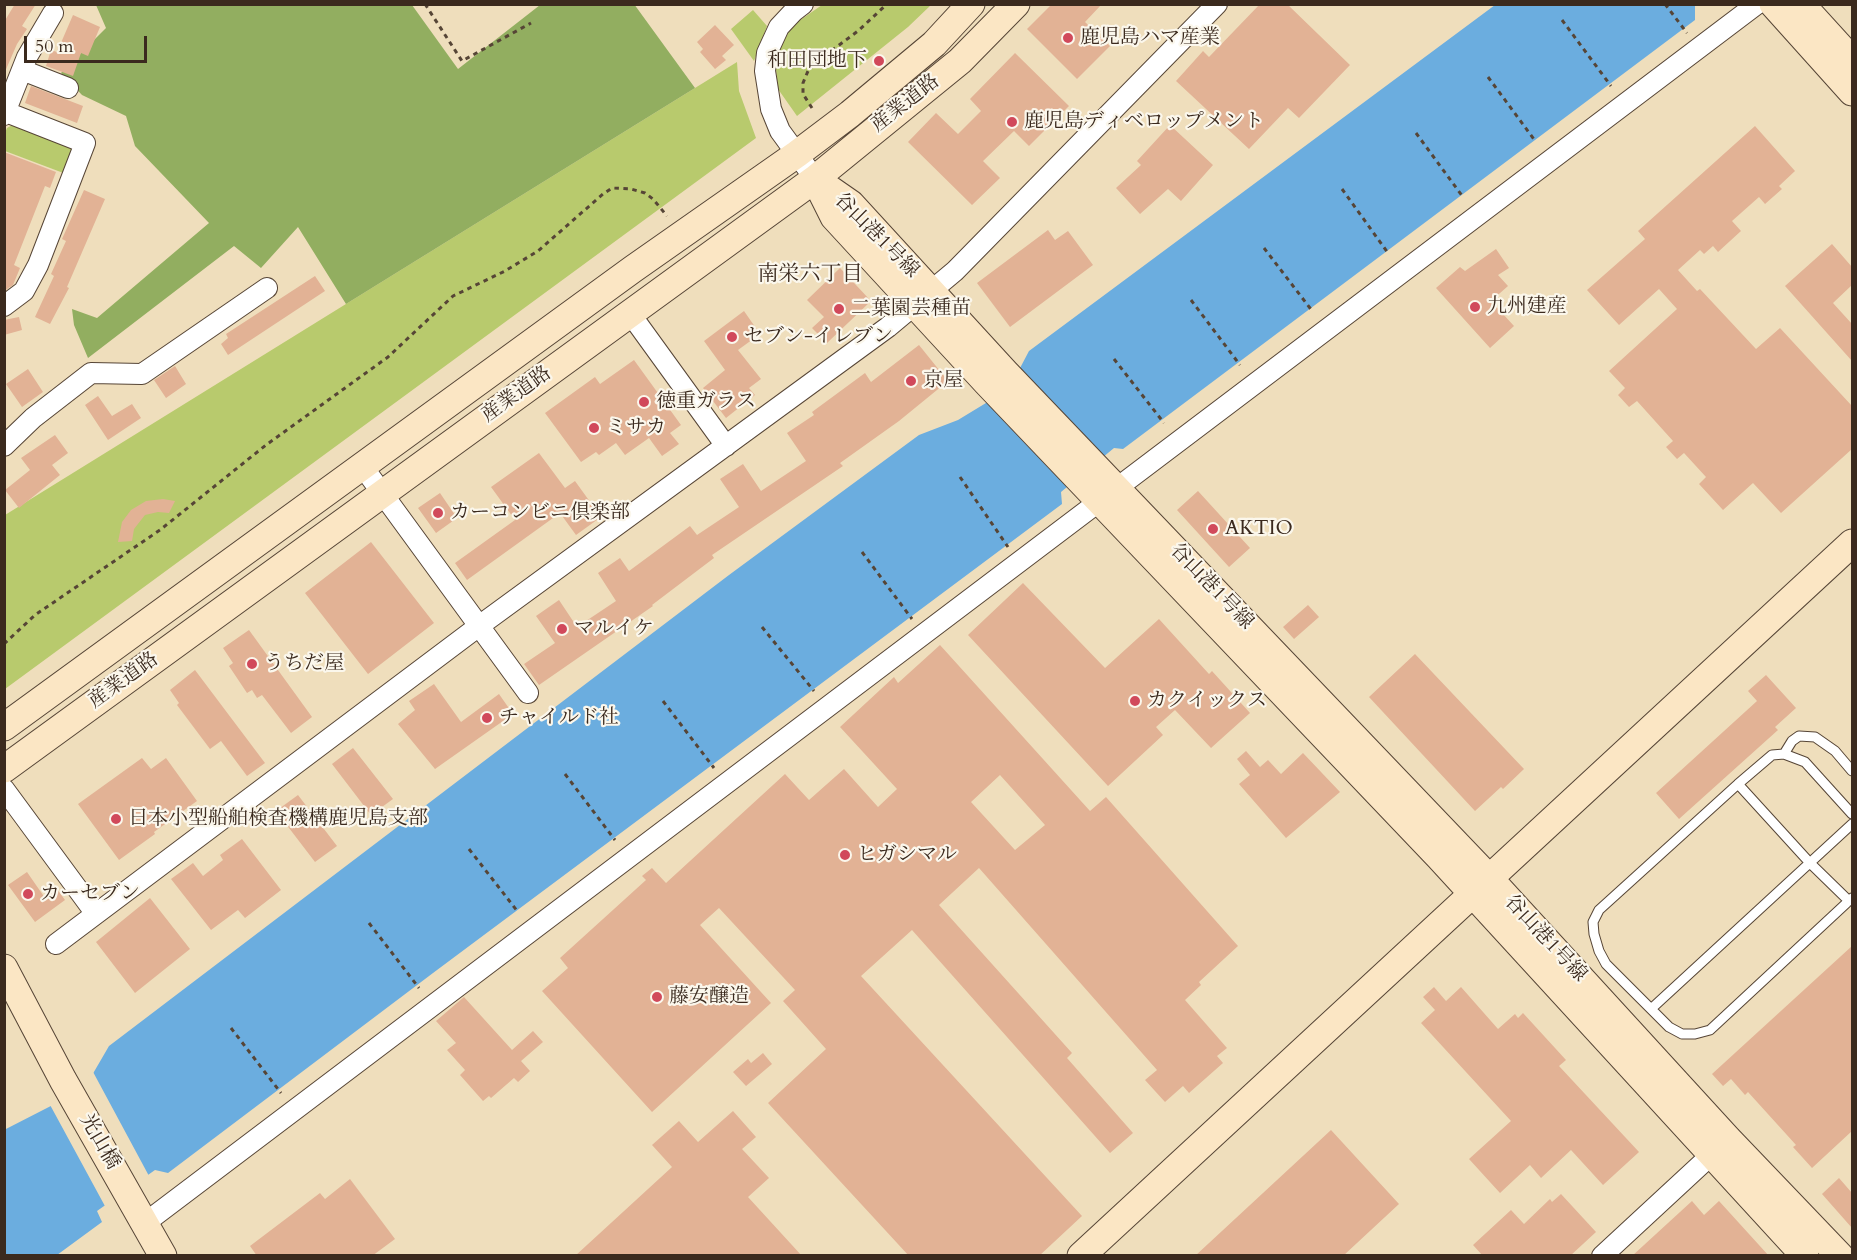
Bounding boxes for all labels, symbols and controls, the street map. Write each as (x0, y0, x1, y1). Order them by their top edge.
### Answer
scale bar (27, 24, 150, 62)
place label: 鹿児島ハマ産業 (1080, 26, 1220, 50)
marker: 鹿児島ハマ産業 (1061, 31, 1075, 45)
text: 50 m (35, 34, 74, 59)
place label: 和田団地下 (767, 49, 867, 73)
marker: 和田団地下 (872, 54, 886, 68)
street label: 産業道路 (867, 70, 945, 138)
place label: 鹿児島ディベロップメント (1024, 110, 1264, 134)
marker: 鹿児島ディベロップメント (1005, 115, 1019, 129)
street label: 谷山港1号線 (829, 189, 923, 283)
district label: 南栄六丁目 (758, 262, 862, 288)
place label: 九州建産 (1487, 295, 1567, 319)
place label: 二葉園芸種苗 (851, 297, 971, 321)
marker: 九州建産 (1468, 300, 1482, 314)
marker: 二葉園芸種苗 (832, 302, 846, 316)
place label: セブン-イレブン (744, 325, 893, 349)
marker: セブン-イレブン (725, 330, 739, 344)
street label: 産業道路 (478, 362, 556, 428)
place label: 京屋 (923, 369, 963, 393)
marker: 京屋 (904, 374, 918, 388)
place label: 徳重ガラス (656, 390, 756, 414)
marker: 徳重ガラス (637, 395, 651, 409)
place label: ミサカ (606, 416, 666, 440)
marker: ミサカ (587, 421, 601, 435)
place label: カーコンビニ倶楽部 (450, 501, 630, 525)
marker: カーコンビニ倶楽部 (431, 506, 445, 520)
place label: AKTIO (1225, 517, 1293, 541)
marker: AKTIO (1206, 522, 1220, 536)
street label: 谷山港1号線 (1164, 539, 1258, 635)
place label: マルイケ (574, 617, 654, 641)
marker: マルイケ (555, 622, 569, 636)
street label: 産業道路 (85, 648, 163, 714)
place label: うちだ屋 (264, 652, 344, 676)
marker: うちだ屋 (245, 657, 259, 671)
place label: カクイックス (1147, 689, 1267, 713)
marker: カクイックス (1128, 694, 1142, 708)
place label: チャイルド社 (499, 706, 619, 730)
marker: チャイルド社 (480, 711, 494, 725)
place label: 日本小型船舶検査機構鹿児島支部 (128, 807, 428, 831)
marker: 日本小型船舶検査機構鹿児島支部 (109, 812, 123, 826)
place label: ヒガシマル (857, 843, 957, 867)
marker: ヒガシマル (838, 848, 852, 862)
place label: カーセブン (40, 882, 140, 906)
marker: カーセブン (21, 887, 35, 901)
street label: 谷山港1号線 (1499, 891, 1591, 987)
place label: 藤安醸造 (669, 985, 749, 1009)
marker: 藤安醸造 (650, 990, 664, 1004)
street label: 光山橋 (74, 1110, 124, 1174)

